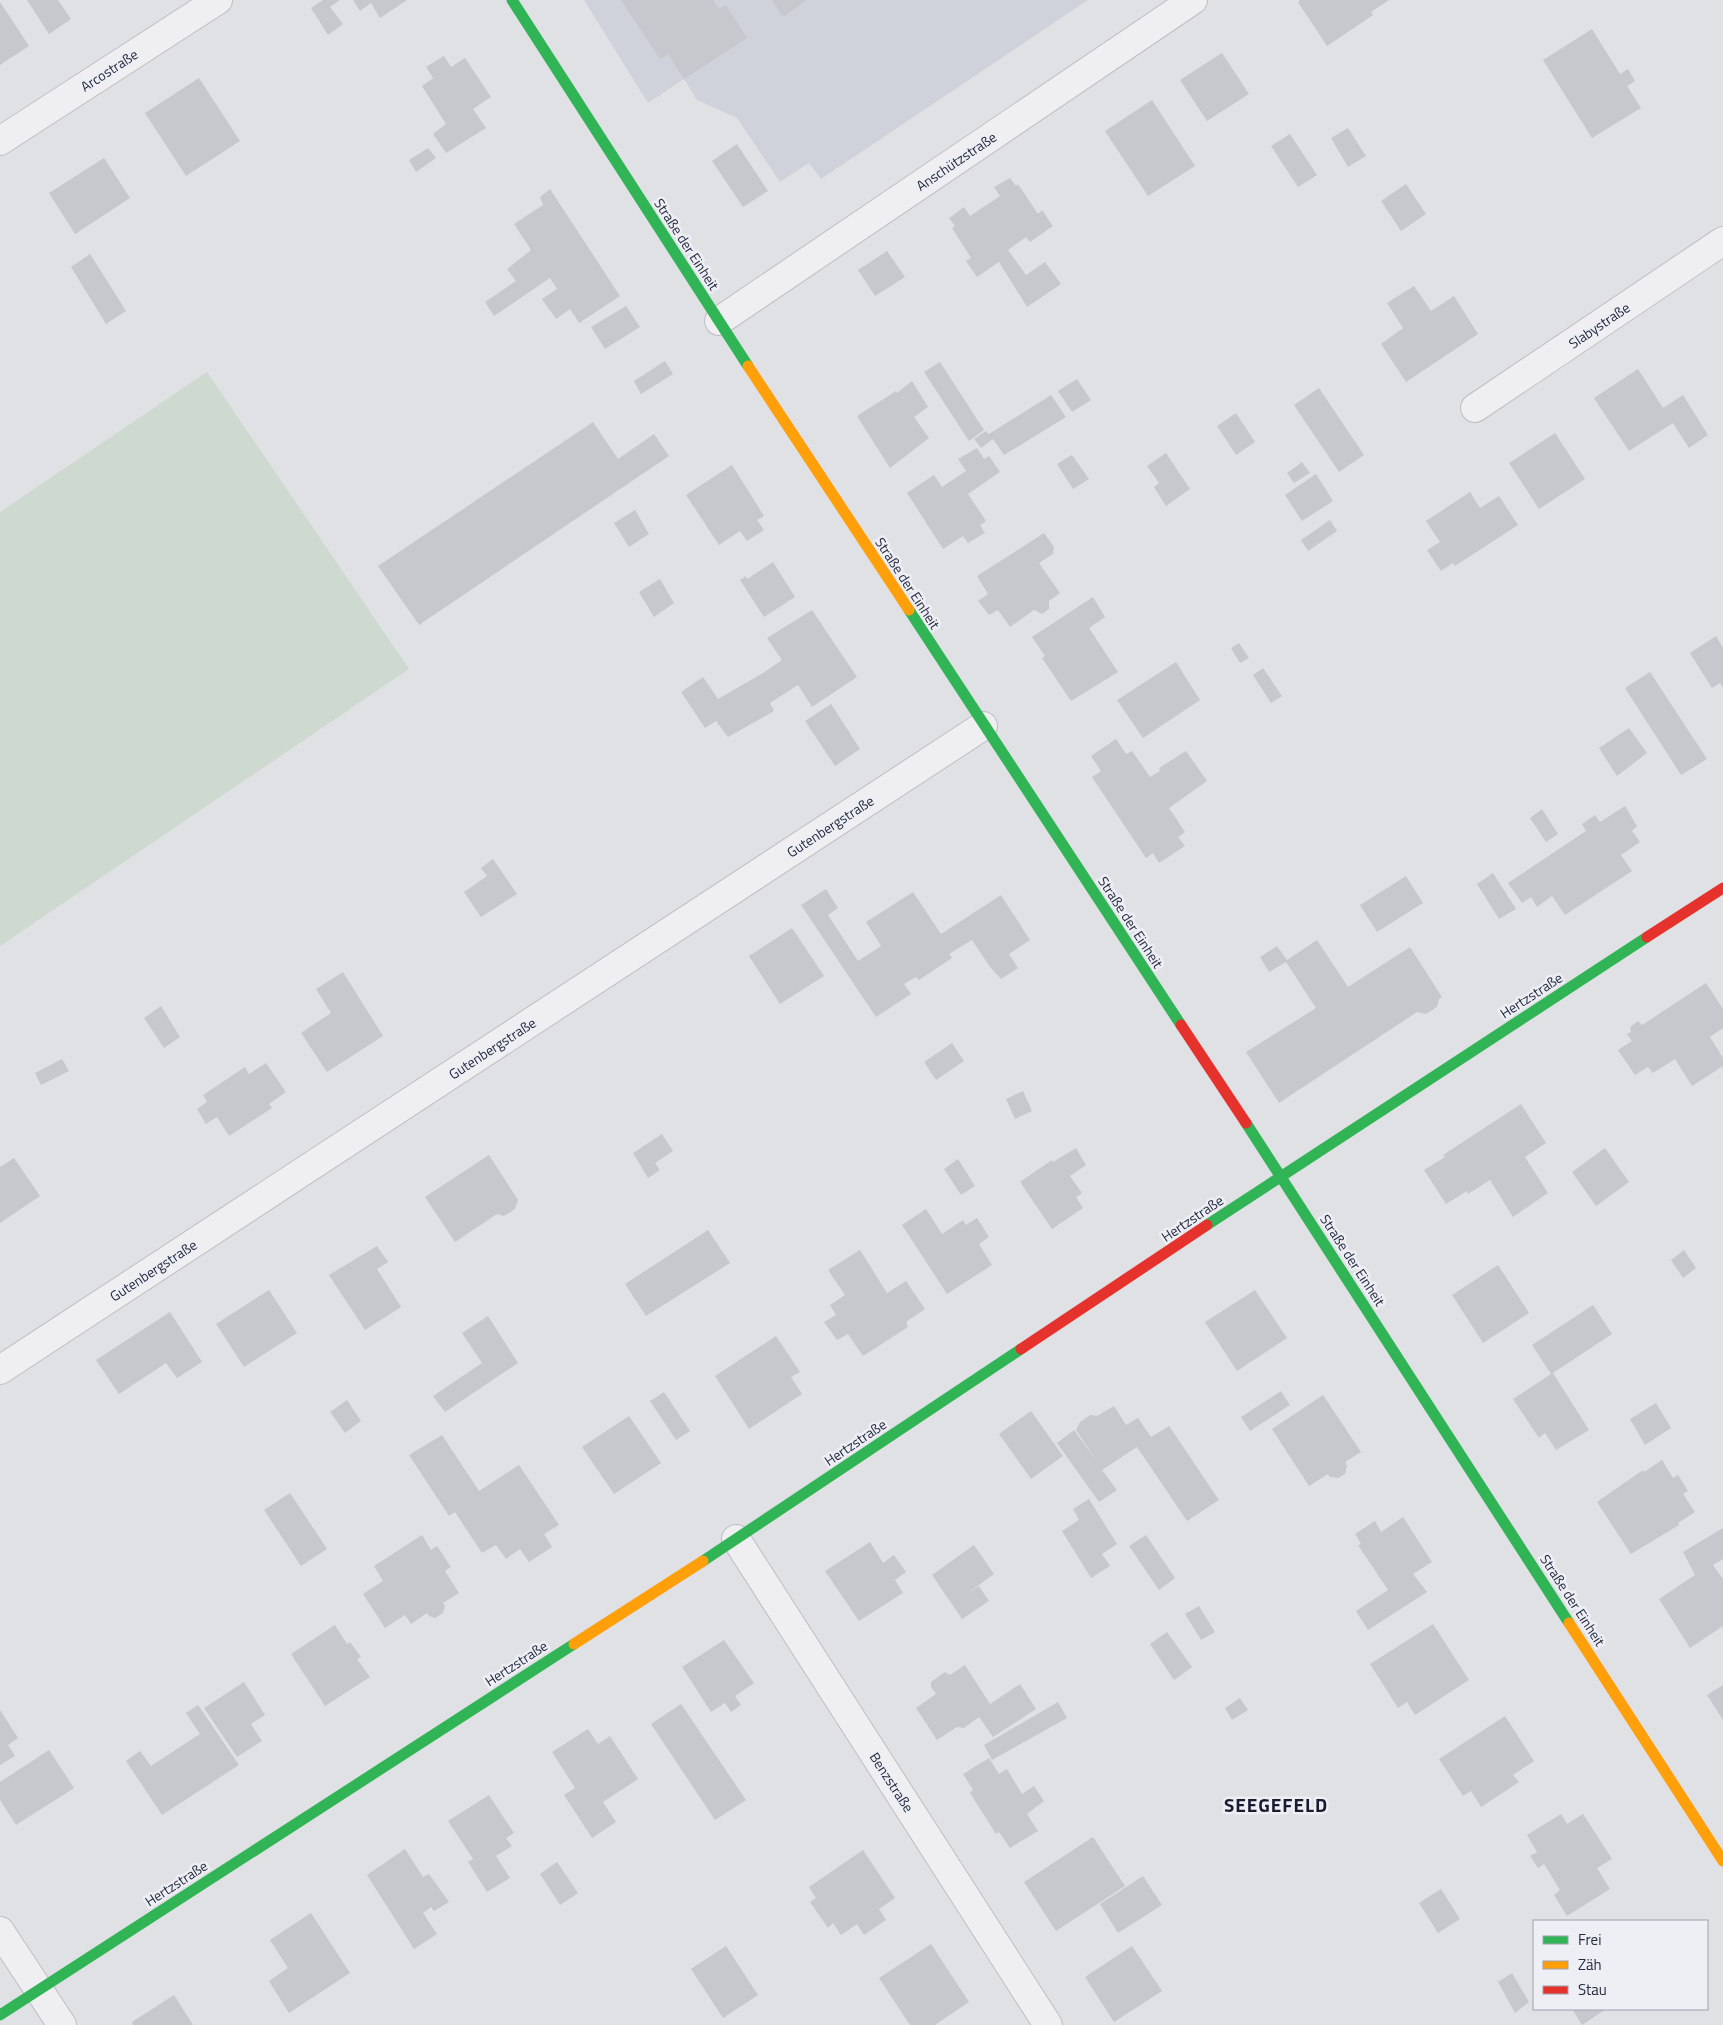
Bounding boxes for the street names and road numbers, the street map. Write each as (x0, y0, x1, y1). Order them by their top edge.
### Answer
street label: Arcostraße (76, 44, 142, 96)
street label: Anschützstraße (912, 126, 1000, 196)
street label: Straße der Einheit (649, 194, 725, 294)
street label: Slabystraße (1564, 297, 1634, 353)
street label: Straße der Einheit (870, 533, 946, 633)
street label: Gutenbergstraße (782, 790, 878, 862)
street label: Straße der Einheit (1093, 872, 1169, 972)
street label: Hertzstraße (1496, 967, 1566, 1023)
street label: Gutenbergstraße (444, 1012, 540, 1084)
street label: Hertzstraße (1157, 1189, 1227, 1247)
street label: Straße der Einheit (1315, 1210, 1391, 1310)
street label: Gutenbergstraße (105, 1234, 201, 1306)
street label: Hertzstraße (820, 1413, 890, 1471)
street label: Straße der Einheit (1535, 1550, 1611, 1650)
street label: Hertzstraße (481, 1635, 551, 1691)
street label: Benzstraße (865, 1748, 919, 1816)
street label: Hertzstraße (141, 1855, 211, 1911)

